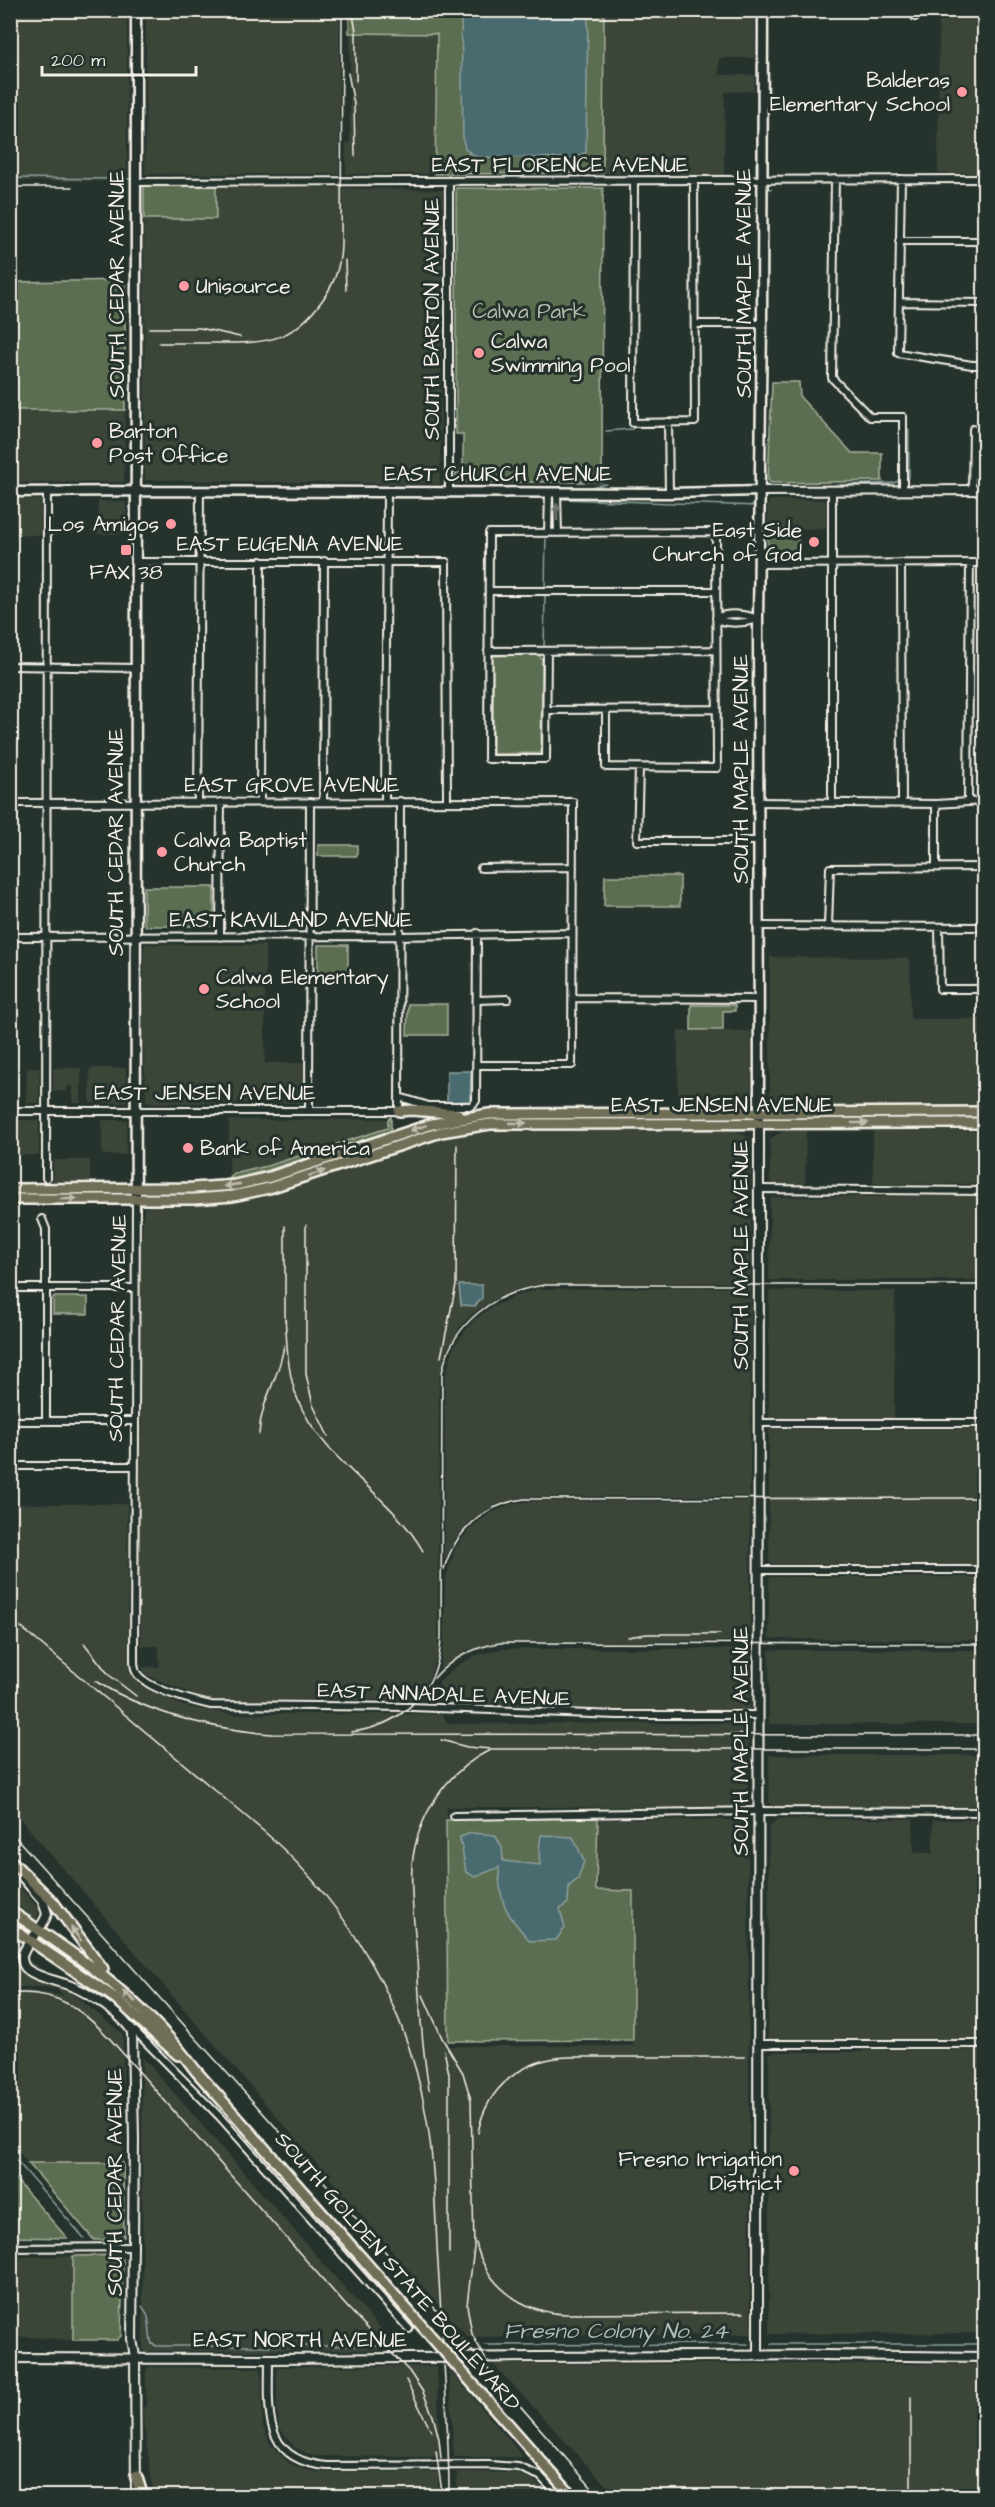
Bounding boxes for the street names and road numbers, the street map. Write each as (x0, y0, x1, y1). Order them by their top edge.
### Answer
street label: EAST FLORENCE AVENUE (432, 151, 689, 180)
street label: SOUTH MAPLE AVENUE (730, 168, 759, 398)
street label: SOUTH CEDAR AVENUE (103, 170, 132, 398)
street label: SOUTH BARTON AVENUE (418, 197, 447, 440)
street label: EAST CHURCH AVENUE (384, 460, 612, 489)
street label: EAST EUGENIA AVENUE (177, 530, 404, 559)
street label: SOUTH MAPLE AVENUE (727, 654, 756, 884)
street label: SOUTH CEDAR AVENUE (102, 728, 131, 956)
street label: EAST GROVE AVENUE (185, 771, 400, 800)
street label: EAST KAVILAND AVENUE (170, 906, 413, 935)
street label: EAST JENSEN AVENUE (94, 1079, 316, 1108)
street label: EAST JENSEN AVENUE (611, 1091, 833, 1120)
street label: SOUTH MAPLE AVENUE (727, 1140, 756, 1370)
street label: SOUTH CEDAR AVENUE (101, 1213, 134, 1442)
street label: SOUTH MAPLE AVENUE (727, 1626, 756, 1856)
street label: EAST ANNADALE AVENUE (317, 1676, 571, 1713)
street label: SOUTH CEDAR AVENUE (101, 2068, 130, 2296)
street label: SOUTH GOLDEN STATE BOULEVARD (268, 2125, 527, 2417)
street label: EAST NORTH AVENUE (193, 2326, 407, 2355)

